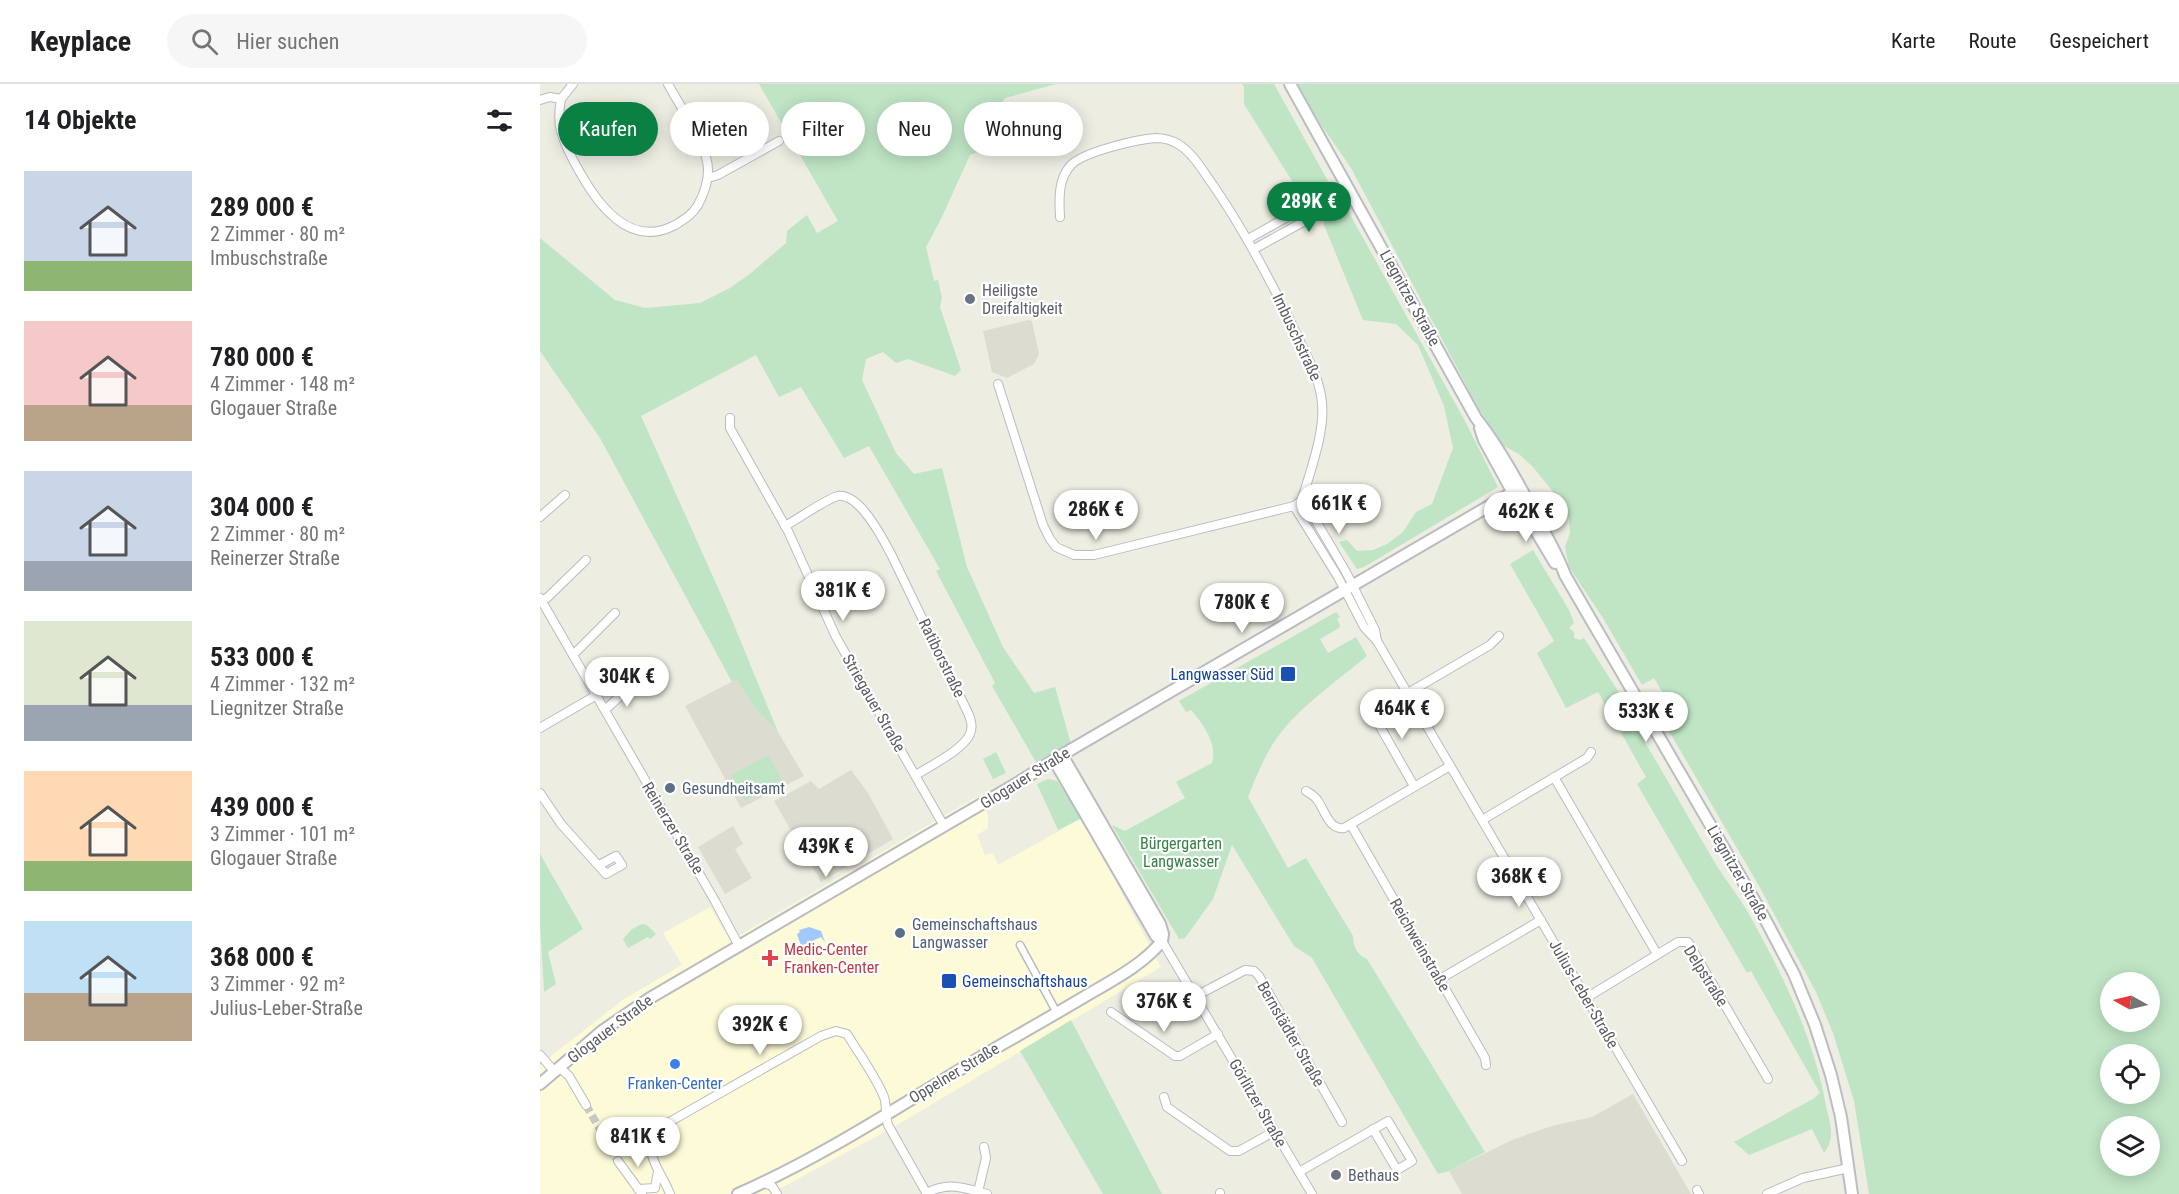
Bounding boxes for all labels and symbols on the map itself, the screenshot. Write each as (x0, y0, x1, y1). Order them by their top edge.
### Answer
pin: 289K € (1260, 182, 1358, 233)
street label: Liegnitzer Straße (1376, 247, 1444, 349)
place label: Heiligste Dreifaltigkeit (982, 281, 1063, 318)
street label: Imbuschstraße (1268, 290, 1326, 384)
marker: Heiligste Dreifaltigkeit (963, 292, 977, 306)
pin: 661K € (1290, 484, 1388, 535)
pin: 286K € (1047, 490, 1145, 541)
pin: 462K € (1477, 492, 1575, 543)
pin: 381K € (794, 571, 892, 622)
pin: 780K € (1193, 583, 1291, 634)
street label: Ratiborstraße (915, 615, 969, 701)
street label: Striegauer Straße (838, 651, 910, 755)
pin: 304K € (578, 657, 676, 708)
place label: Langwasser Süd (1170, 665, 1274, 684)
marker: Langwasser Süd (1279, 665, 1297, 683)
pin: 464K € (1353, 689, 1451, 740)
pin: 533K € (1597, 692, 1695, 743)
street label: Glogauer Straße (977, 743, 1073, 813)
street label: Reinerzer Straße (638, 779, 708, 877)
place label: Gesundheitsamt (682, 779, 785, 798)
marker: Gesundheitsamt (663, 781, 677, 795)
street label: Liegnitzer Straße (1703, 822, 1773, 924)
pin: 439K € (777, 827, 875, 878)
park label: Bürgergarten Langwasser (1140, 834, 1222, 871)
pin: 368K € (1470, 857, 1568, 908)
street label: Reichweinstraße (1386, 895, 1454, 995)
place label: Gemeinschaftshaus Langwasser (912, 915, 1038, 952)
marker: Gemeinschaftshaus Langwasser (893, 926, 907, 940)
street label: Julius-Leber-Straße (1545, 936, 1623, 1052)
place label: Medic-Center Franken-Center (784, 940, 879, 977)
street label: Delpstraße (1680, 942, 1732, 1010)
marker: Medic-Center Franken-Center (761, 949, 779, 967)
marker: Gemeinschaftshaus (940, 972, 958, 990)
place label: Gemeinschaftshaus (962, 972, 1088, 991)
north arrow (2100, 972, 2160, 1032)
street label: Bernstädter Straße (1253, 978, 1329, 1090)
pin: 376K € (1115, 982, 1213, 1033)
street label: Glogauer Straße (564, 991, 656, 1067)
pin: 392K € (711, 1005, 809, 1056)
street label: Oppelner Straße (906, 1039, 1002, 1107)
street label: Görlitzer Straße (1225, 1056, 1291, 1150)
marker: Franken-Center (668, 1057, 682, 1071)
place label: Franken-Center (627, 1074, 723, 1093)
pin: 841K € (589, 1117, 687, 1168)
place label: Bethaus (1348, 1166, 1399, 1185)
marker: Bethaus (1329, 1168, 1343, 1182)

